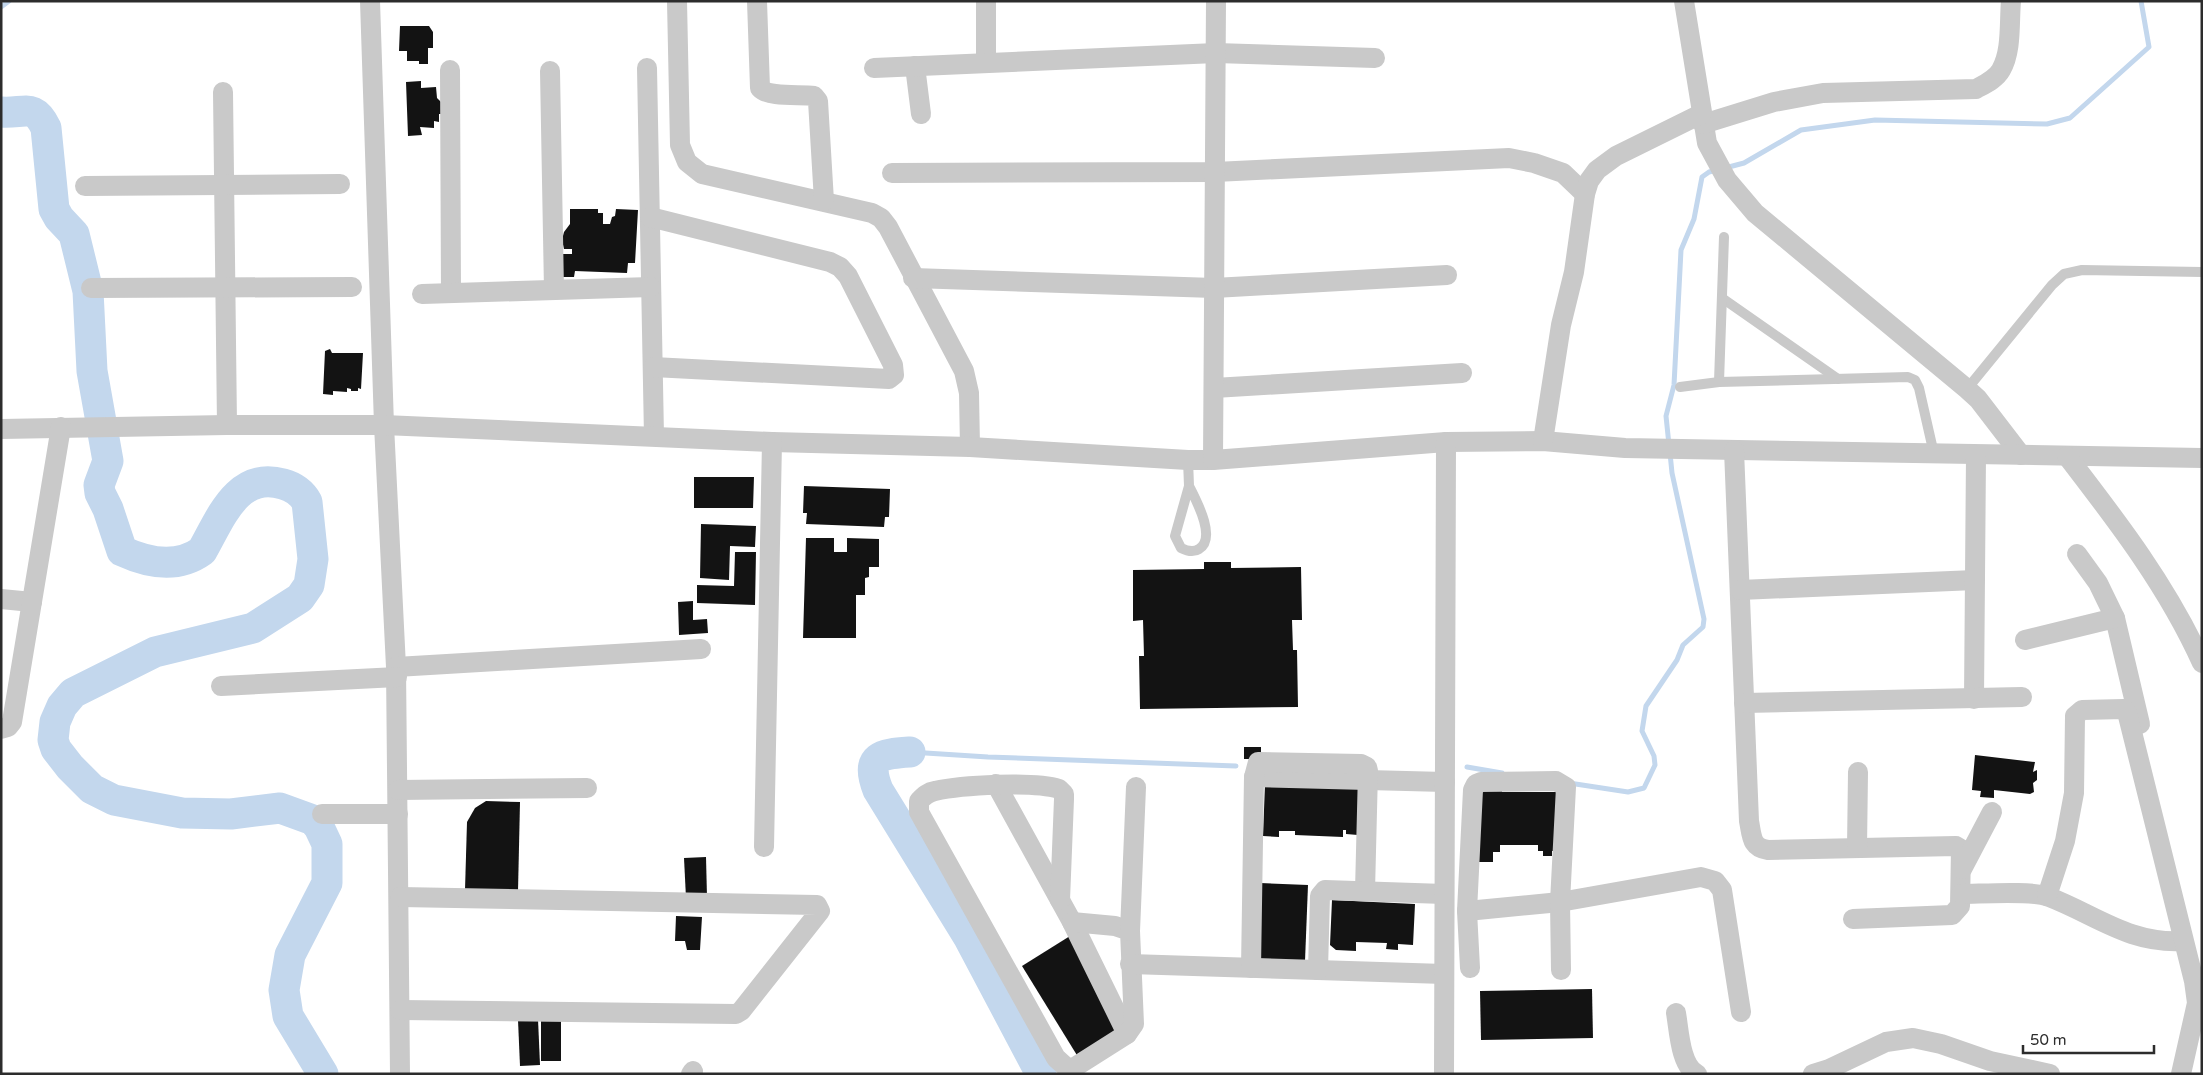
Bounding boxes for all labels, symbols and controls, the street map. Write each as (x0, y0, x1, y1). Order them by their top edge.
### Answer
scale bar (2023, 1022, 2154, 1054)
text: 50 m (2030, 1031, 2067, 1049)

